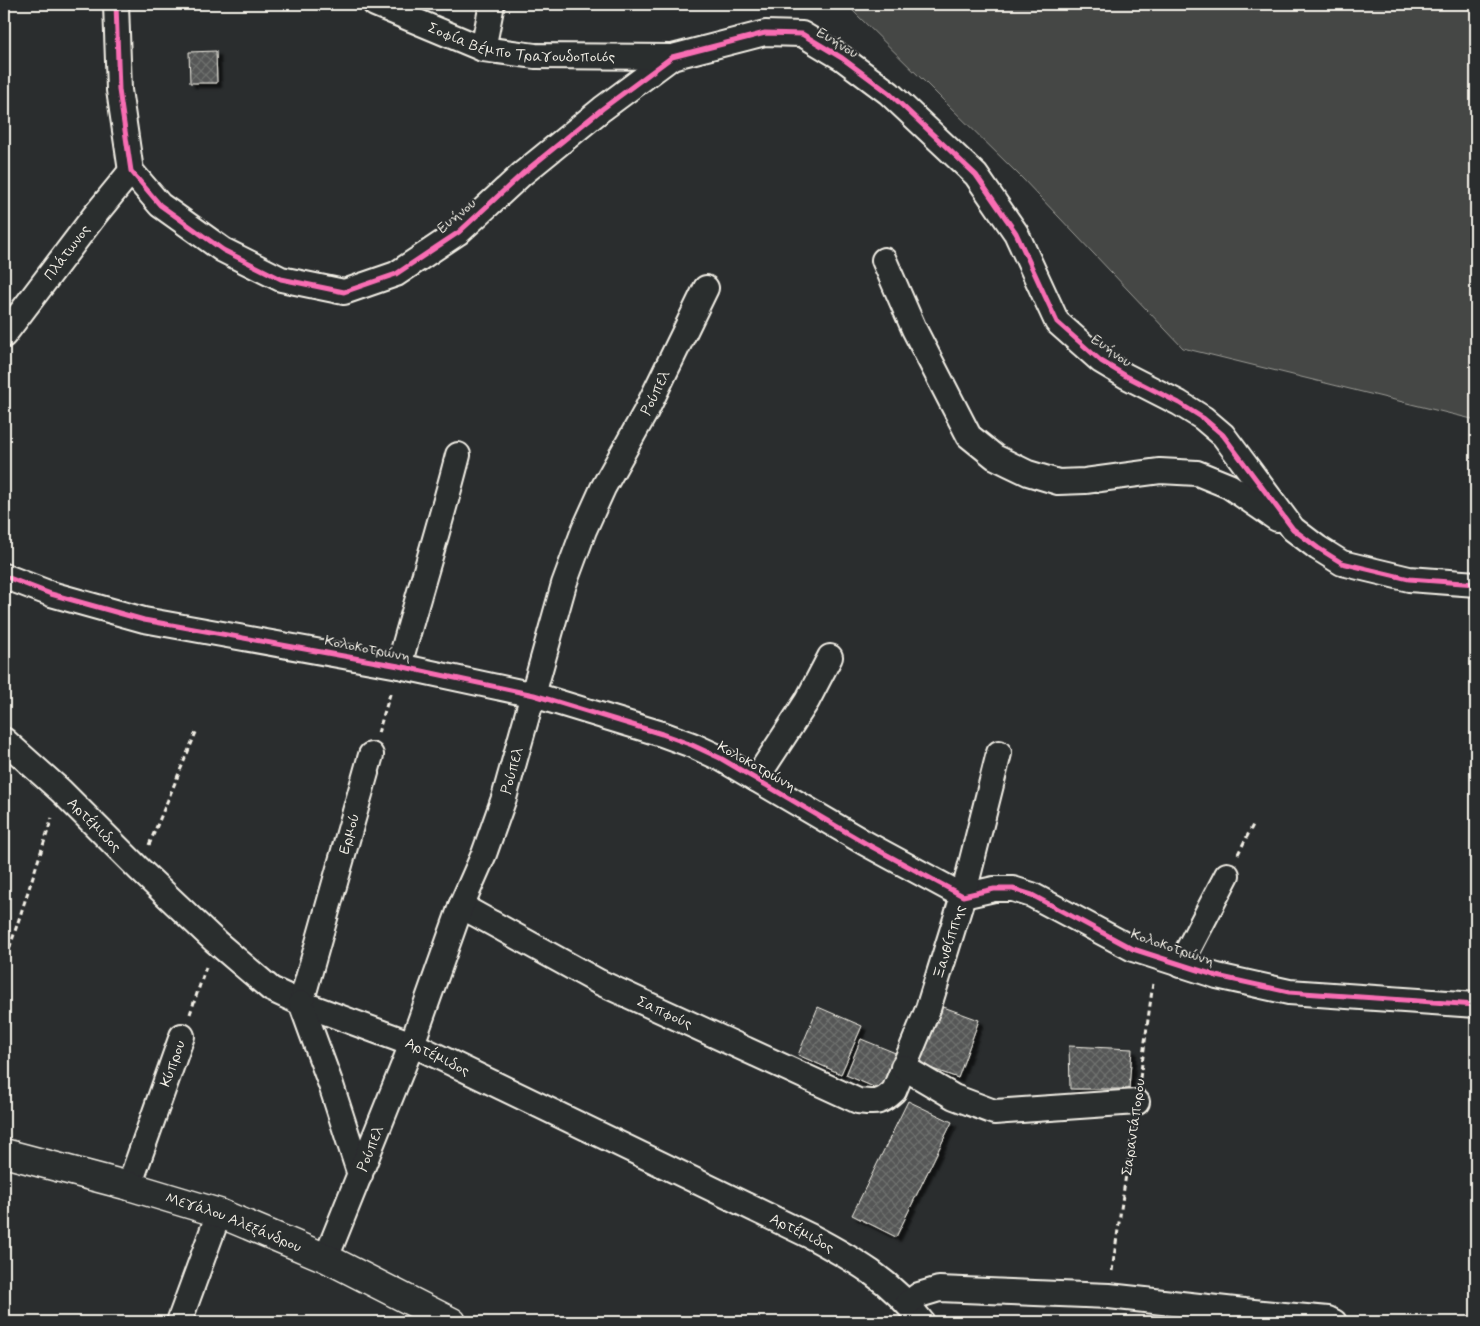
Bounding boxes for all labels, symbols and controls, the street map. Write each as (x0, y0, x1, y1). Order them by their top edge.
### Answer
street label: Σοφία Βέμπο Τραγουδοποιός (425, 18, 616, 68)
street label: Ευήνου (813, 22, 862, 64)
street label: Ευήνου (433, 193, 481, 238)
street label: Πλάτωνος (40, 220, 96, 285)
street label: Ευήνου (1087, 329, 1136, 372)
street label: Ρούπελ (636, 366, 676, 419)
street label: Κολοκοτρώνη (323, 631, 413, 667)
street label: Κολοκοτρώνη (713, 737, 800, 797)
street label: Ρούπελ (497, 744, 529, 797)
street label: Αρτέμιδος (62, 794, 126, 857)
street label: Ερμού (335, 811, 365, 857)
street label: Ξανθίππης (929, 902, 971, 982)
street label: Κολοκοτρώνη (1128, 924, 1217, 972)
street label: Σαπφούς (634, 992, 696, 1035)
street label: Αρτέμιδος (402, 1033, 473, 1082)
street label: Κύπρου (156, 1038, 191, 1090)
street label: Σαραντάπορου (1117, 1077, 1151, 1177)
street label: Ρούπελ (353, 1122, 389, 1175)
street label: Μεγάλου Αλεξάνδρου (163, 1188, 305, 1258)
street label: Αρτέμιδος (766, 1209, 838, 1258)

